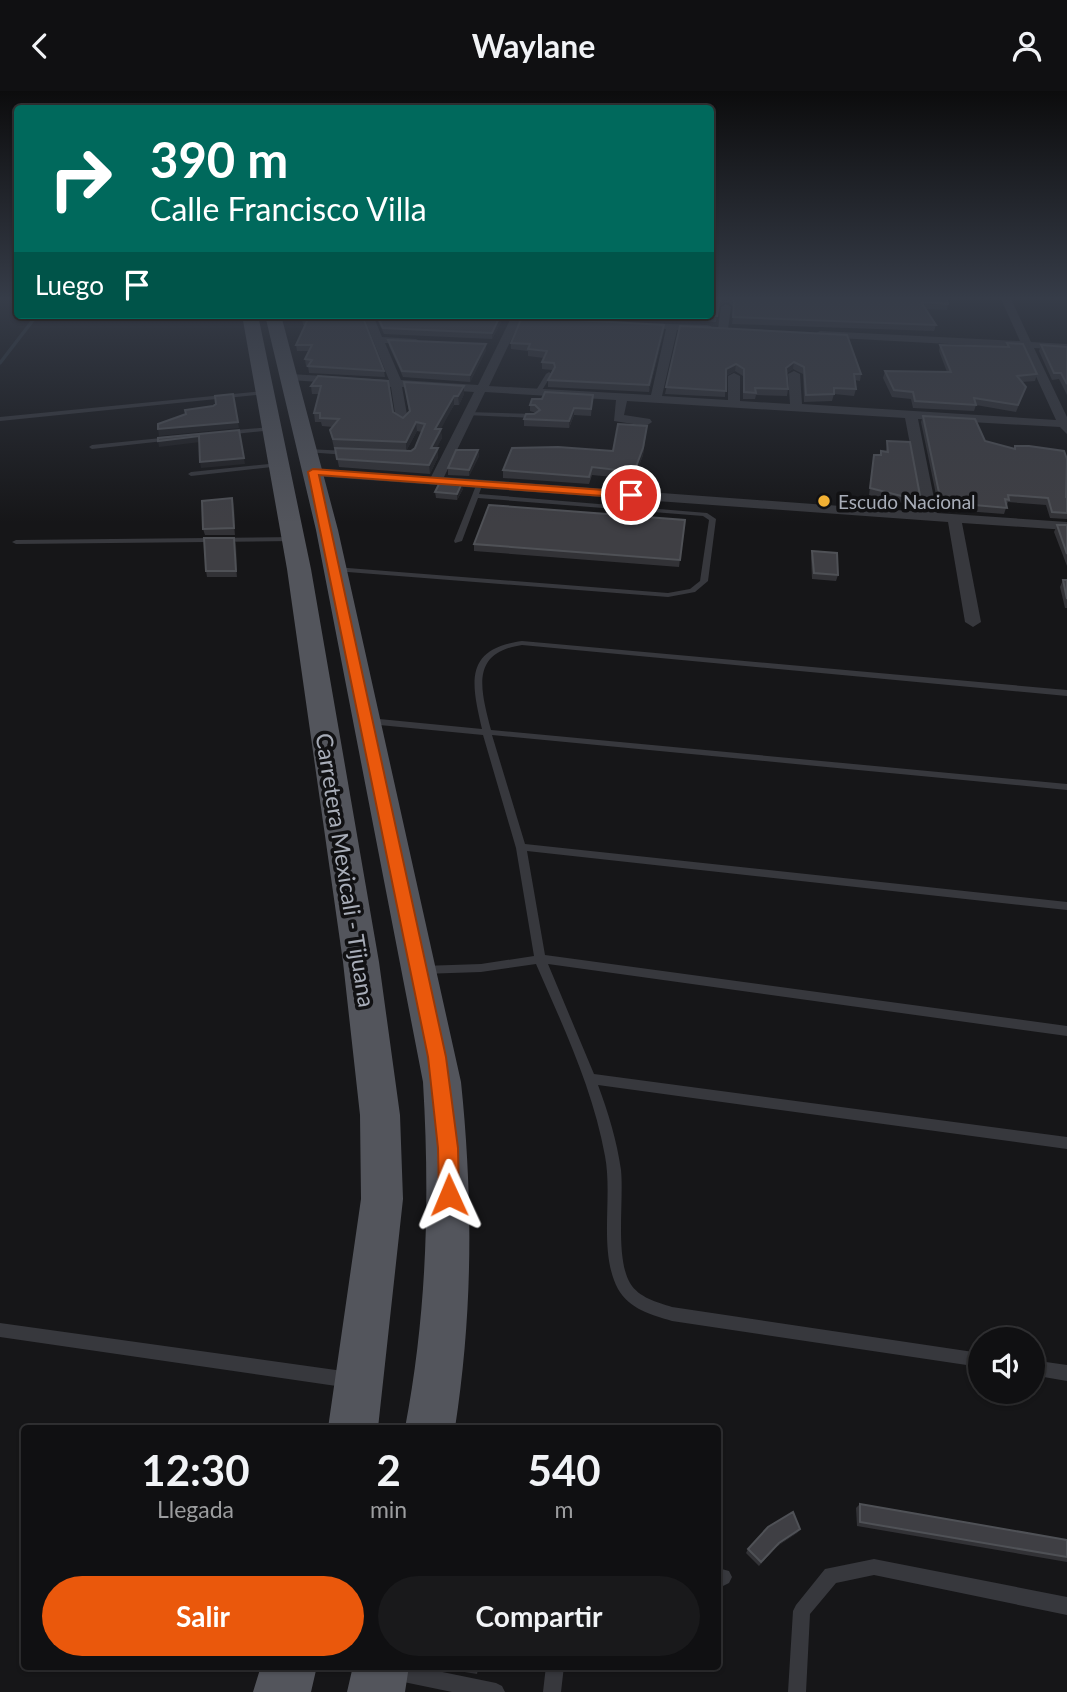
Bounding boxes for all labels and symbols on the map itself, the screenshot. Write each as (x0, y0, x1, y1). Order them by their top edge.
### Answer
pin (601, 465, 661, 525)
place label: Escudo Nacional (838, 490, 976, 513)
marker: Escudo Nacional (816, 493, 832, 509)
street label: Carretera Mexicali - Tijuana (311, 731, 381, 1009)
position arrow (412, 1158, 486, 1232)

